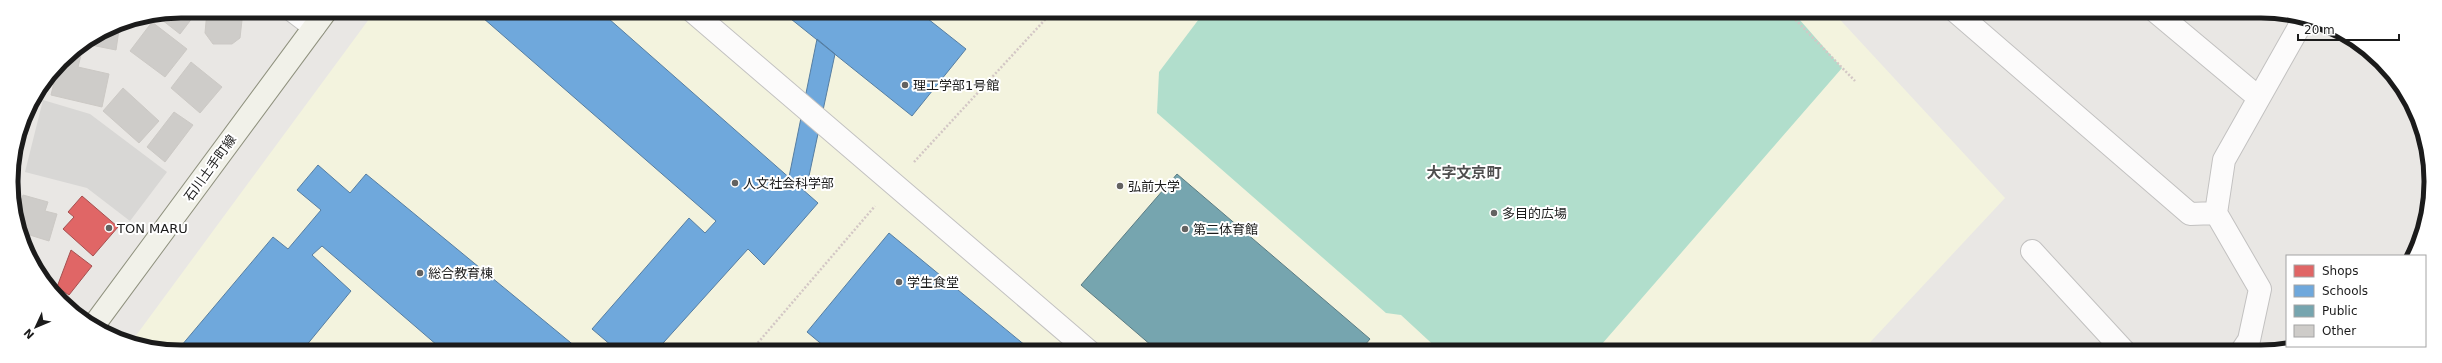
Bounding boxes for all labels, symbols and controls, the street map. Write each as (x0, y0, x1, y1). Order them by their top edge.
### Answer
scale bar (2298, 16, 2399, 42)
text: 20 m (2304, 23, 2335, 37)
place label: 理工学部1号館 (913, 78, 999, 93)
marker: 理工学部1号館 (900, 80, 910, 90)
street label: 石川土手町線 (181, 132, 239, 204)
district label: 大字文京町 (1426, 164, 1502, 182)
place label: 人文社会科学部 (743, 176, 834, 191)
marker: 人文社会科学部 (730, 178, 740, 188)
place label: 弘前大学 (1128, 179, 1180, 194)
marker: 弘前大学 (1115, 181, 1125, 191)
place label: 多目的広場 (1502, 206, 1567, 221)
marker: 多目的広場 (1489, 208, 1499, 218)
place label: TON MARU (116, 221, 188, 236)
place label: 第二体育館 (1193, 222, 1258, 237)
marker: TON MARU (104, 223, 114, 233)
marker: 第二体育館 (1180, 224, 1190, 234)
legend (2286, 255, 2426, 347)
text: Shops (2322, 264, 2358, 278)
place label: 総合教育棟 (428, 266, 493, 281)
marker: 総合教育棟 (415, 268, 425, 278)
place label: 学生食堂 (907, 275, 959, 290)
marker: 学生食堂 (894, 277, 904, 287)
text: Schools (2322, 284, 2368, 298)
text: Public (2322, 304, 2358, 318)
north arrow (16, 307, 56, 347)
text: Other (2322, 324, 2356, 338)
text: N (21, 326, 37, 341)

